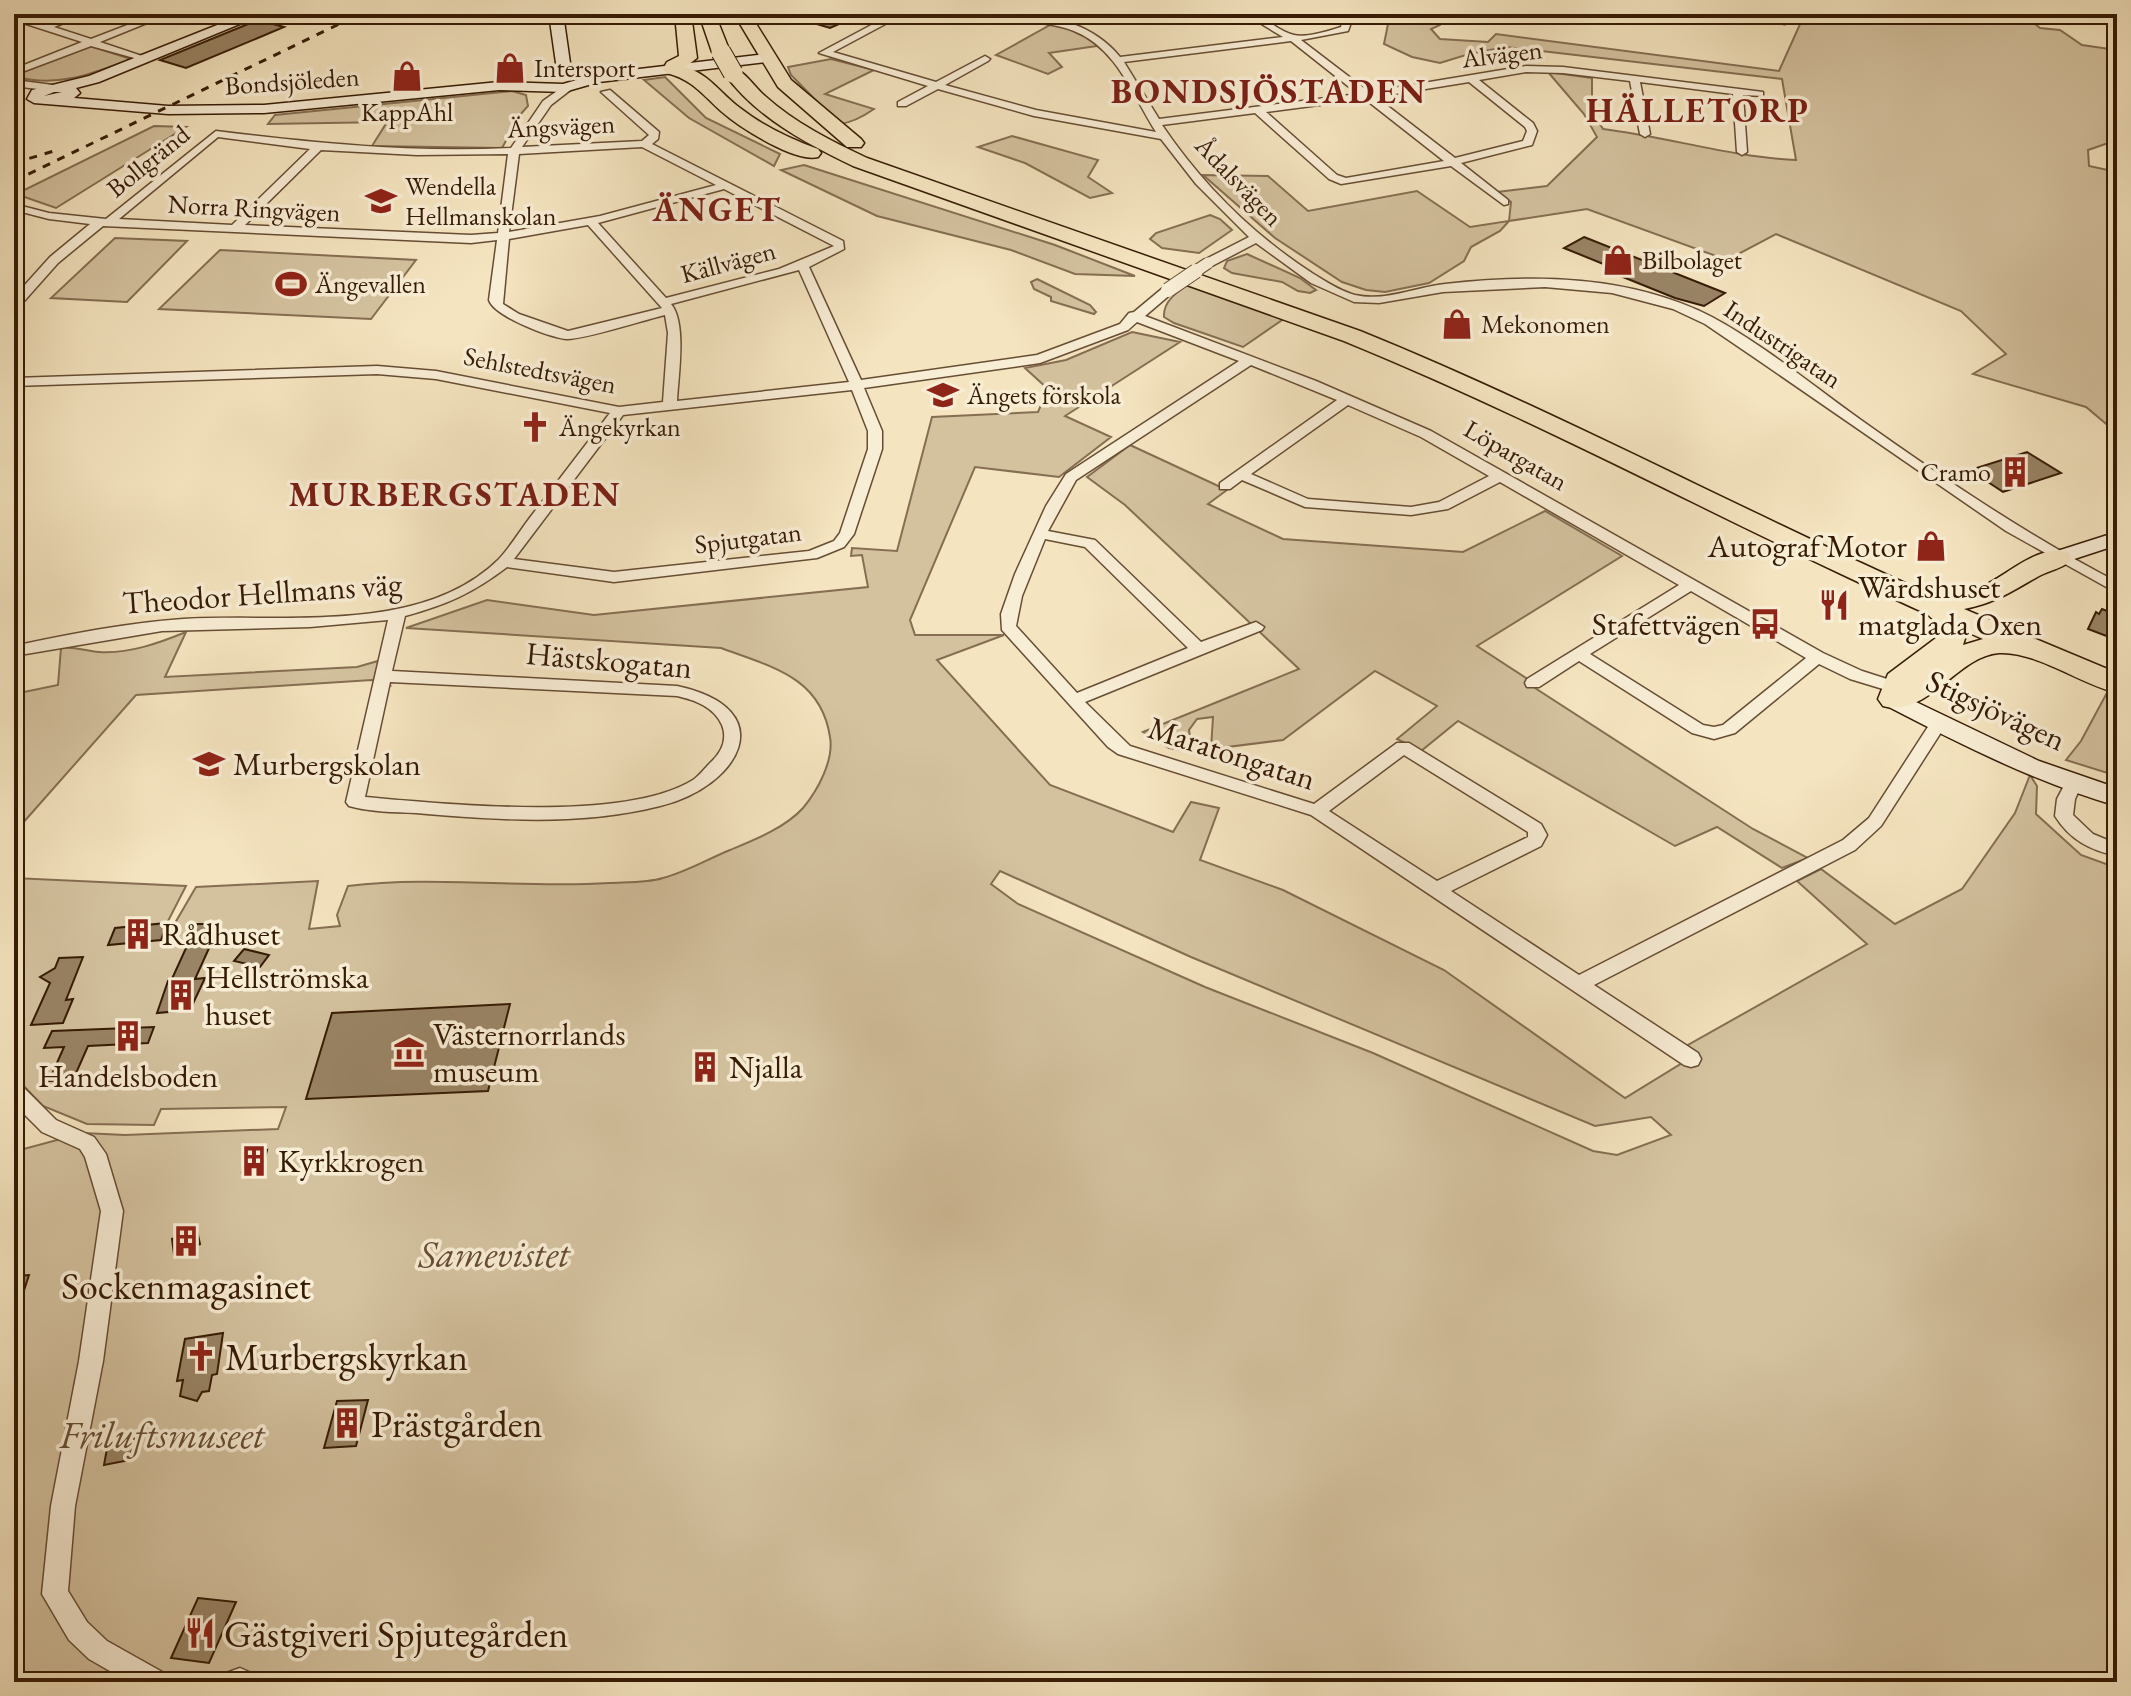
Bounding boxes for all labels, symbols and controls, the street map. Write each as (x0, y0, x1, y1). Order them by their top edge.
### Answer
street label: Alvägen (1459, 32, 1544, 76)
shop icon: Intersport (493, 51, 527, 85)
place label: Intersport (534, 51, 635, 85)
street label: Bondsjöleden (224, 59, 361, 103)
shop icon: KappAhl (390, 59, 424, 93)
district label: BONDSJÖSTADEN (1111, 69, 1427, 113)
district label: HÄLLETORP (1586, 88, 1810, 132)
place label: KappAhl (361, 95, 453, 129)
street label: Ängsvägen (505, 106, 616, 146)
street label: Bollgränd (99, 117, 197, 205)
street label: Ådalsvägen (1187, 128, 1291, 234)
place label: Wendella Hellmanskolan (405, 169, 557, 233)
school or university icon: Wendella Hellmanskolan (364, 184, 398, 218)
street label: Norra Ringvägen (167, 186, 341, 230)
district label: ÄNGET (651, 187, 782, 231)
street label: Källvägen (677, 233, 780, 291)
shop icon: Bilbolaget (1601, 243, 1635, 277)
place label: Bilbolaget (1642, 243, 1742, 277)
sports icon: Ängevallen (274, 267, 308, 301)
place label: Ängevallen (314, 267, 426, 301)
street label: Industrigatan (1718, 292, 1849, 396)
shop icon: Mekonomen (1440, 307, 1474, 341)
place label: Mekonomen (1481, 307, 1610, 341)
street label: Sehlstedtsvägen (461, 339, 619, 401)
school or university icon: Ängets förskola (926, 378, 960, 412)
place label: Ängets förskola (966, 378, 1121, 412)
church icon: Ängekyrkan (518, 410, 552, 444)
place label: Ängekyrkan (558, 410, 681, 444)
street label: Löpargatan (1458, 412, 1574, 498)
place label: Cramo (1920, 455, 1991, 489)
building icon: Cramo (1998, 455, 2032, 489)
district label: MURBERGSTADEN (288, 472, 622, 516)
street label: Spjutgatan (693, 515, 804, 561)
place label: Autograf Motor (1707, 525, 1907, 567)
shop icon: Autograf Motor (1914, 529, 1948, 563)
street label: Theodor Hellmans väg (121, 562, 404, 624)
place label: Wärdshuset matglada Oxen (1858, 566, 2042, 645)
restaurant icon: Wärdshuset matglada Oxen (1817, 588, 1851, 622)
place label: Stafettvägen (1592, 603, 1741, 645)
bus stop icon: Stafettvägen (1748, 607, 1782, 641)
street label: Hästskogatan (524, 632, 694, 688)
street label: Stigsjövägen (1920, 659, 2073, 761)
street label: Maratongatan (1143, 706, 1321, 800)
place label: Murbergskolan (233, 743, 421, 785)
school or university icon: Murbergskolan (192, 747, 226, 781)
place label: Rådhuset (162, 913, 280, 955)
building icon: Rådhuset (121, 917, 155, 951)
place label: Hellströmska huset (205, 956, 369, 1035)
building icon: Hellströmska huset (164, 978, 198, 1012)
place label: Västernorrlands museum (433, 1013, 626, 1092)
building icon: Handelsboden (111, 1019, 145, 1053)
museum icon: Västernorrlands museum (392, 1035, 426, 1069)
place label: Njalla (729, 1046, 803, 1088)
building icon: Njalla (688, 1050, 722, 1084)
place label: Handelsboden (38, 1055, 218, 1097)
place label: Kyrkkrogen (278, 1140, 424, 1182)
building icon: Kyrkkrogen (237, 1144, 271, 1178)
building icon: Sockenmagasinet (169, 1224, 203, 1258)
park label: Samevistet (418, 1229, 571, 1278)
place label: Sockenmagasinet (61, 1261, 311, 1310)
place label: Murbergskyrkan (225, 1332, 468, 1381)
church icon: Murbergskyrkan (184, 1339, 218, 1373)
place label: Prästgården (371, 1399, 543, 1448)
building icon: Prästgården (330, 1406, 364, 1440)
park label: Friluftsmuseet (59, 1410, 266, 1459)
place label: Gästgiveri Spjutegården (224, 1609, 568, 1658)
restaurant icon: Gästgiveri Spjutegården (183, 1616, 217, 1650)

